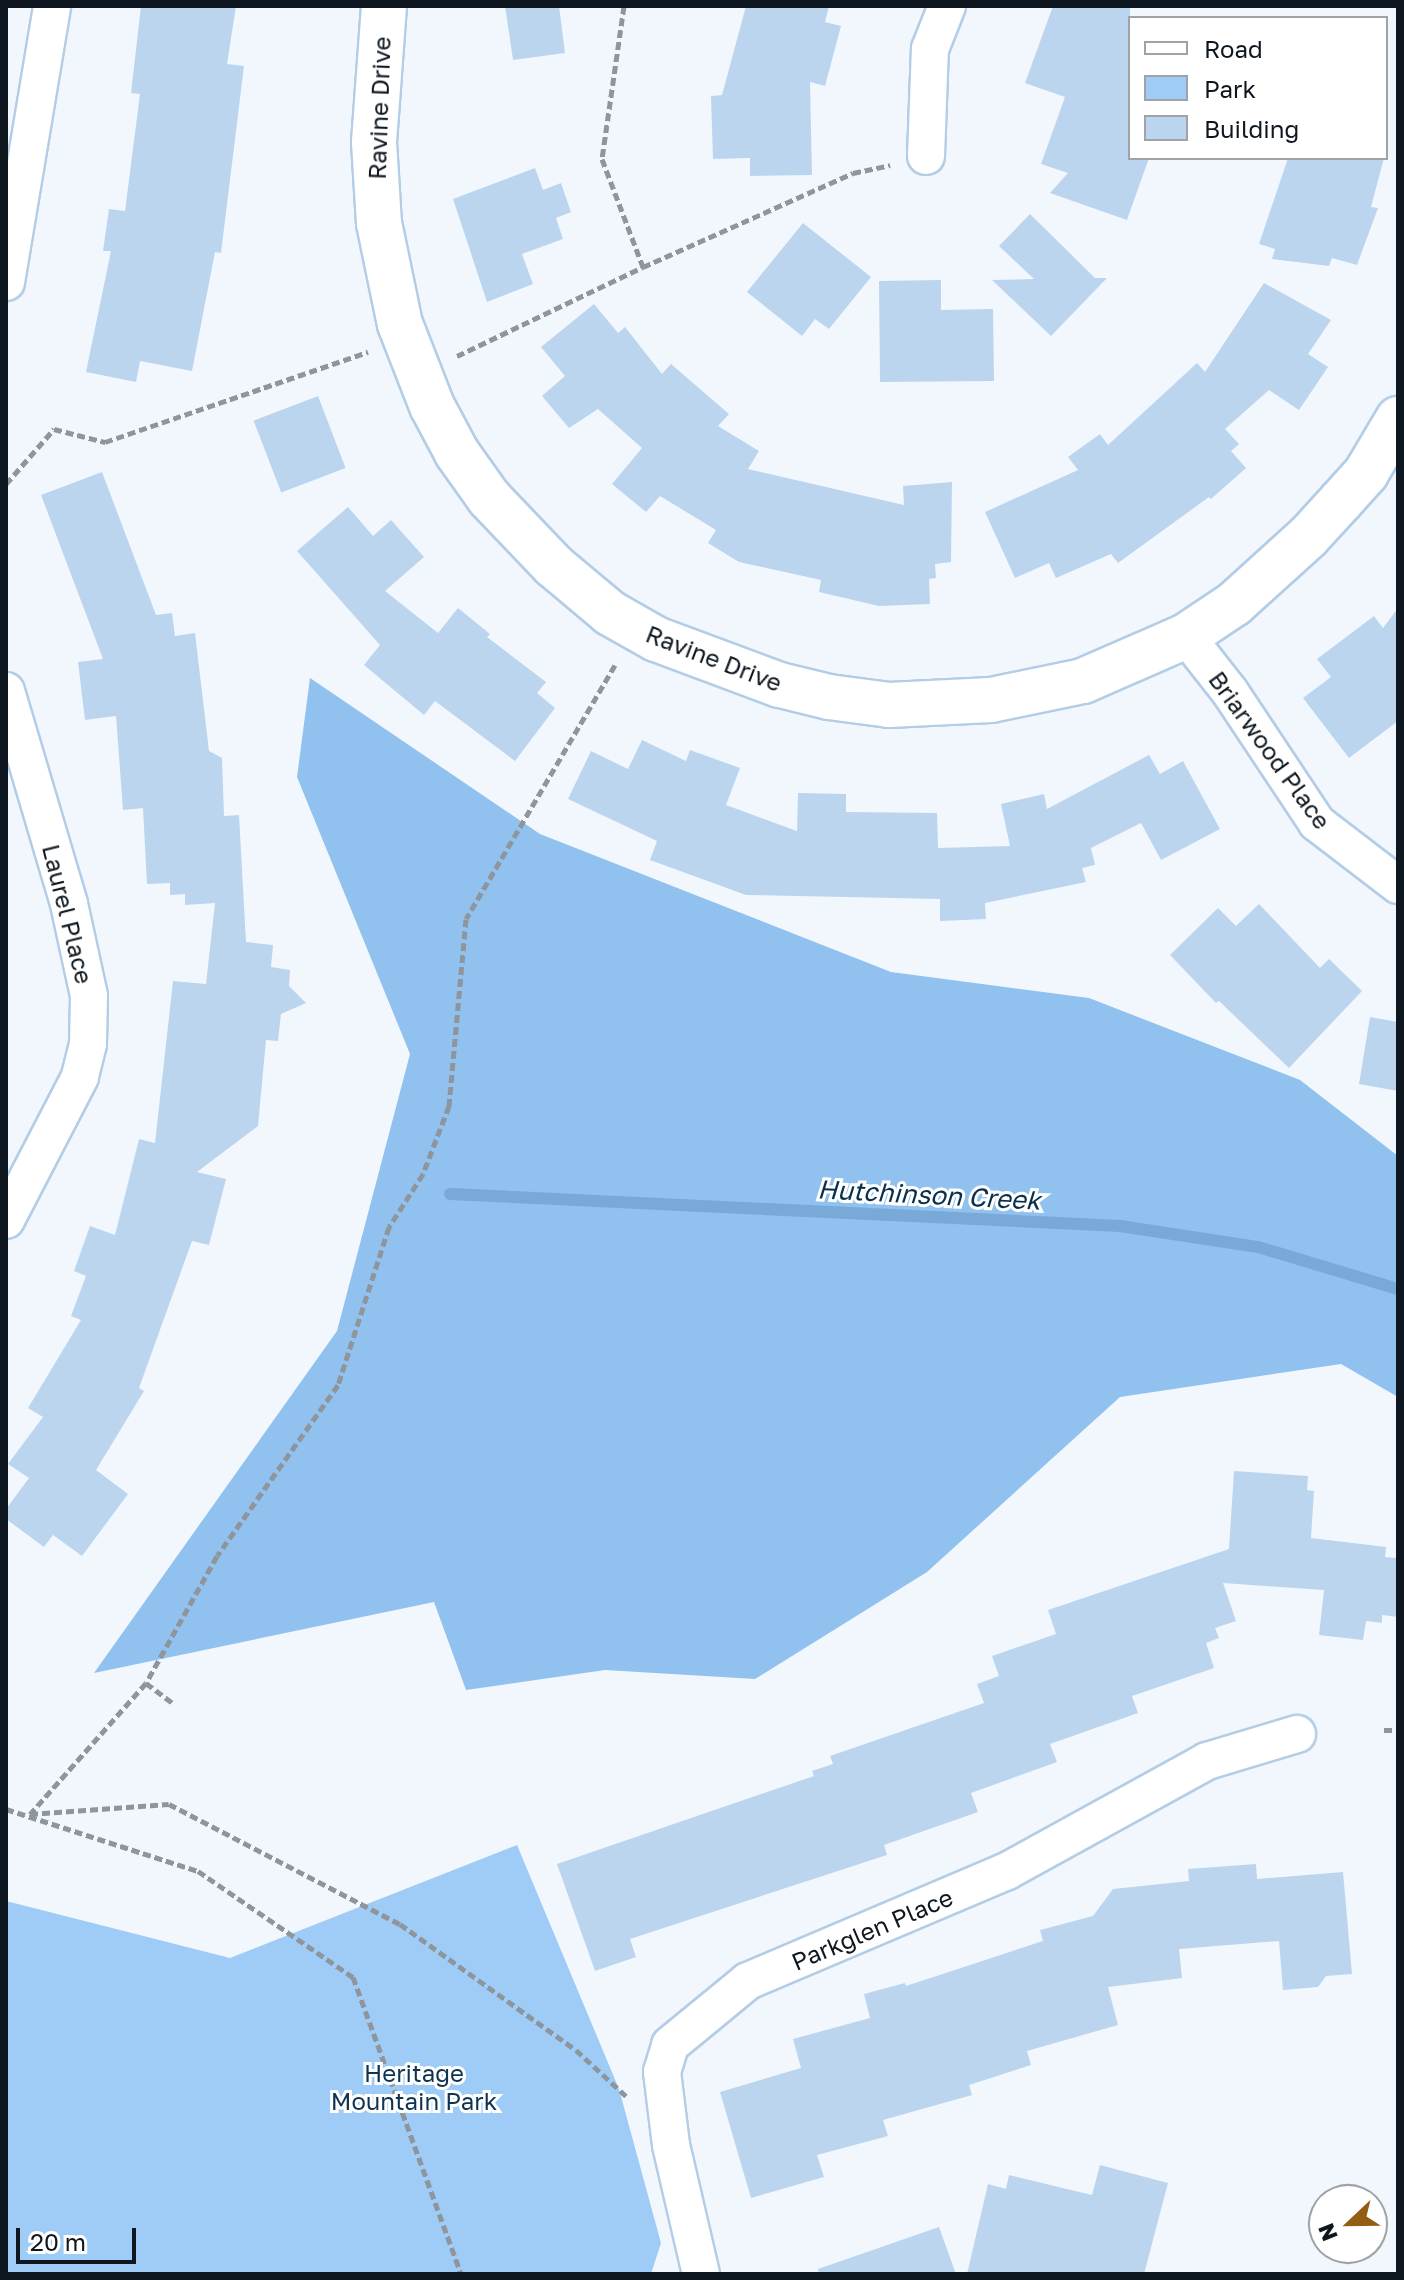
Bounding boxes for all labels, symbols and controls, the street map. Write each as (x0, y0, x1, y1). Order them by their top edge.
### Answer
legend (1128, 16, 1388, 160)
text: Road (1204, 34, 1263, 63)
street label: Ravine Drive (362, 36, 396, 180)
text: Park (1204, 74, 1256, 103)
text: Building (1204, 114, 1299, 143)
street label: Ravine Drive (642, 619, 786, 697)
street label: Briarwood Place (1203, 665, 1337, 835)
street label: Laurel Place (37, 841, 99, 987)
water label: Hutchinson Creek (817, 1174, 1041, 1216)
street label: Parkglen Place (787, 1882, 957, 1976)
park label: Heritage Mountain Park (331, 2059, 497, 2115)
north arrow (1308, 2184, 1388, 2264)
scale bar (20, 2212, 140, 2262)
text: N (1311, 2220, 1343, 2245)
text: 20 m (30, 2227, 86, 2256)

